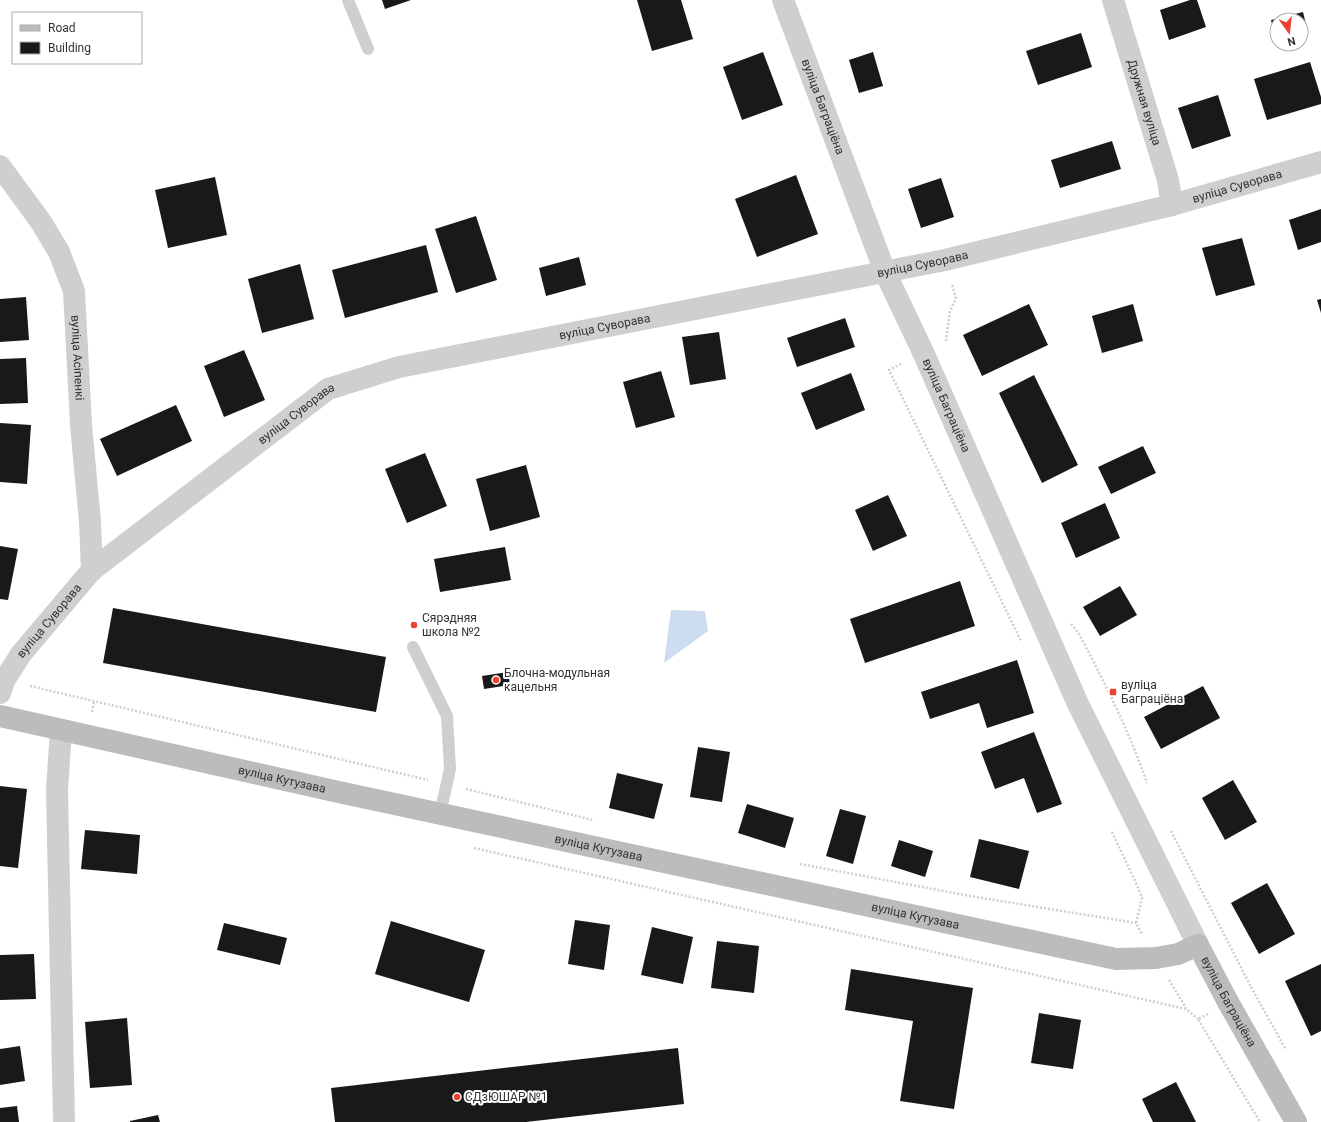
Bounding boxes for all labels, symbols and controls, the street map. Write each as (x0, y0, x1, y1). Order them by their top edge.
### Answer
legend (12, 12, 142, 64)
north arrow (1269, 12, 1309, 52)
text: Road (48, 21, 76, 35)
text: N (1286, 34, 1297, 49)
text: Building (48, 41, 91, 55)
street label: вуліца Баграціёна (799, 57, 847, 157)
street label: Дружная вуліца (1125, 58, 1164, 147)
street label: вуліца Суворава (1191, 167, 1284, 206)
street label: вуліца Суворава (876, 248, 970, 280)
street label: вуліца Суворава (558, 311, 652, 342)
street label: вуліца Асіпенкі (68, 315, 87, 401)
street label: вуліца Баграціёна (920, 356, 973, 455)
street label: вуліца Суворава (255, 380, 336, 447)
street label: вуліца Суворава (14, 581, 84, 661)
place label: Сярэдняя школа №2 (422, 611, 481, 639)
marker: Сярэдняя школа №2 (409, 620, 419, 630)
place label: Блочна-модульная кацельня (504, 666, 610, 694)
marker: Блочна-модульная кацельня (491, 675, 501, 685)
place label: вуліца Баграціёна (1121, 678, 1183, 706)
marker: вуліца Баграціёна (1108, 687, 1118, 697)
street label: вуліца Кутузава (237, 763, 327, 796)
street label: вуліца Кутузава (553, 832, 644, 864)
street label: вуліца Кутузава (870, 900, 961, 932)
street label: вуліца Баграціёна (1198, 954, 1259, 1050)
place label: СДзЮШАР №1 (465, 1090, 548, 1104)
marker: СДзЮШАР №1 (452, 1092, 462, 1102)

